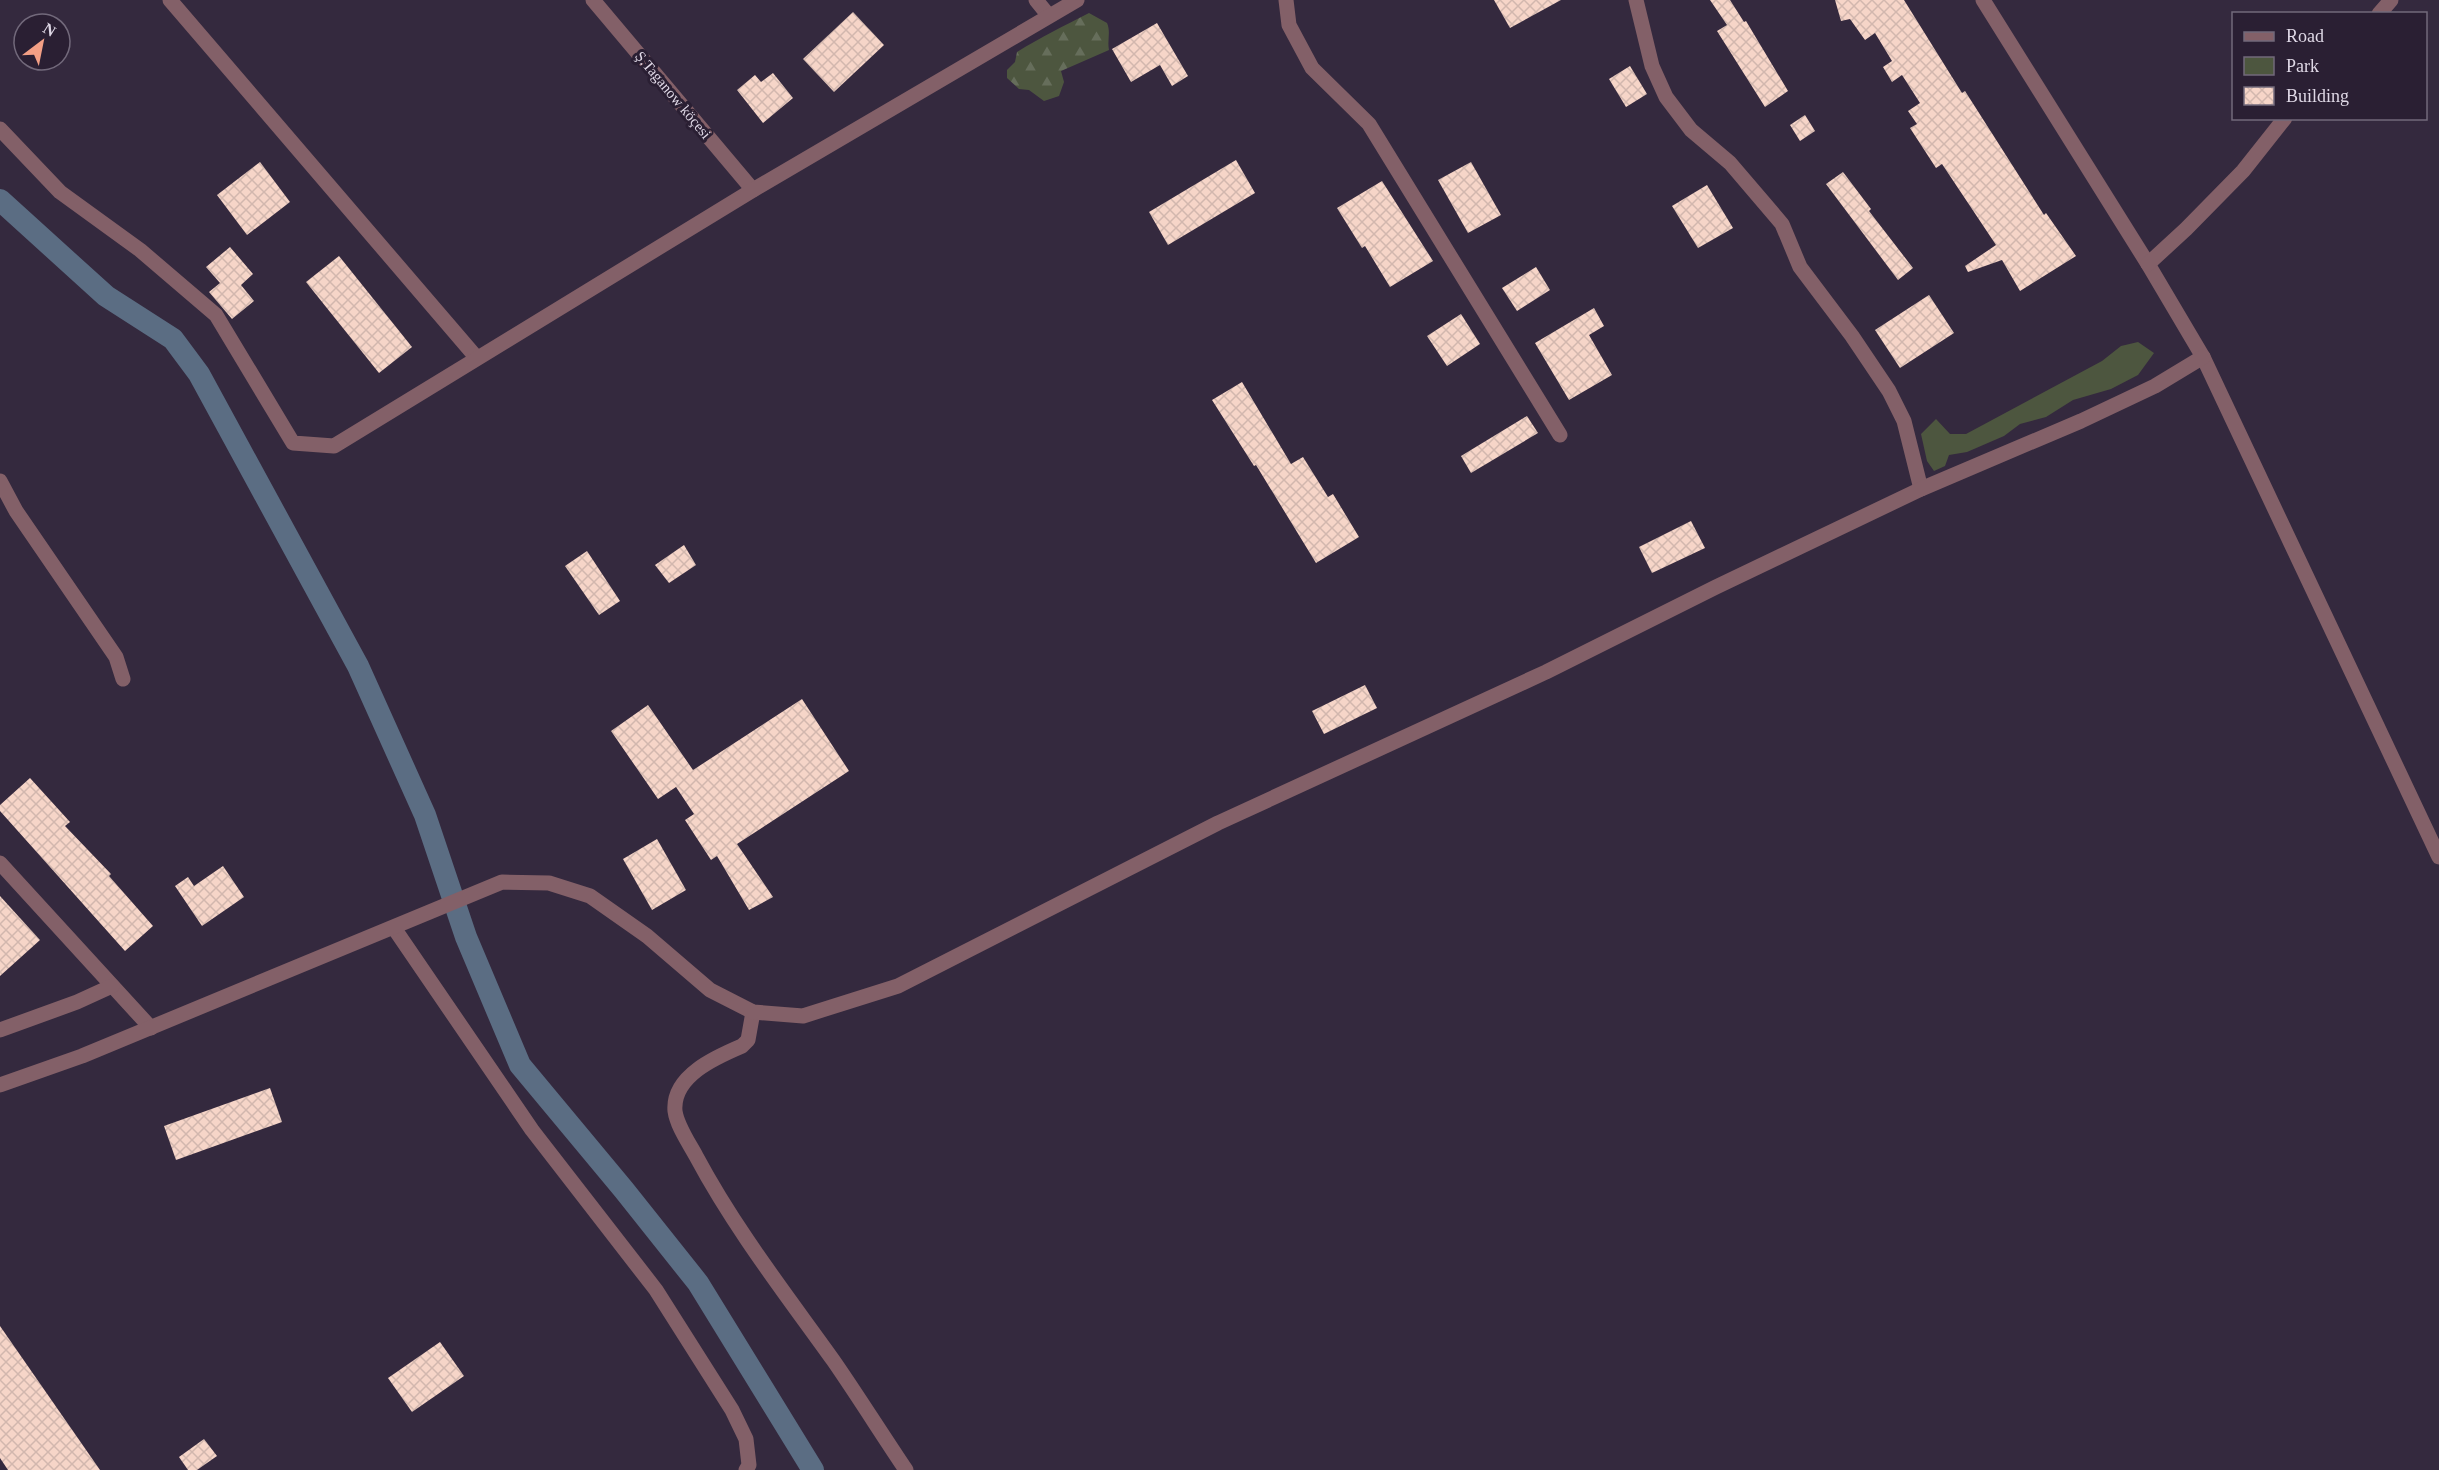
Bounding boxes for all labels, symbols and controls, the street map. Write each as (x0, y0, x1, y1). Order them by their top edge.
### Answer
north arrow (12, 12, 72, 72)
legend (2232, 12, 2427, 120)
text: N (40, 19, 59, 40)
text: Road (2286, 26, 2324, 46)
street label: Ş.Taganow köçesi (632, 48, 714, 142)
text: Park (2286, 56, 2319, 76)
text: Building (2286, 86, 2349, 106)

